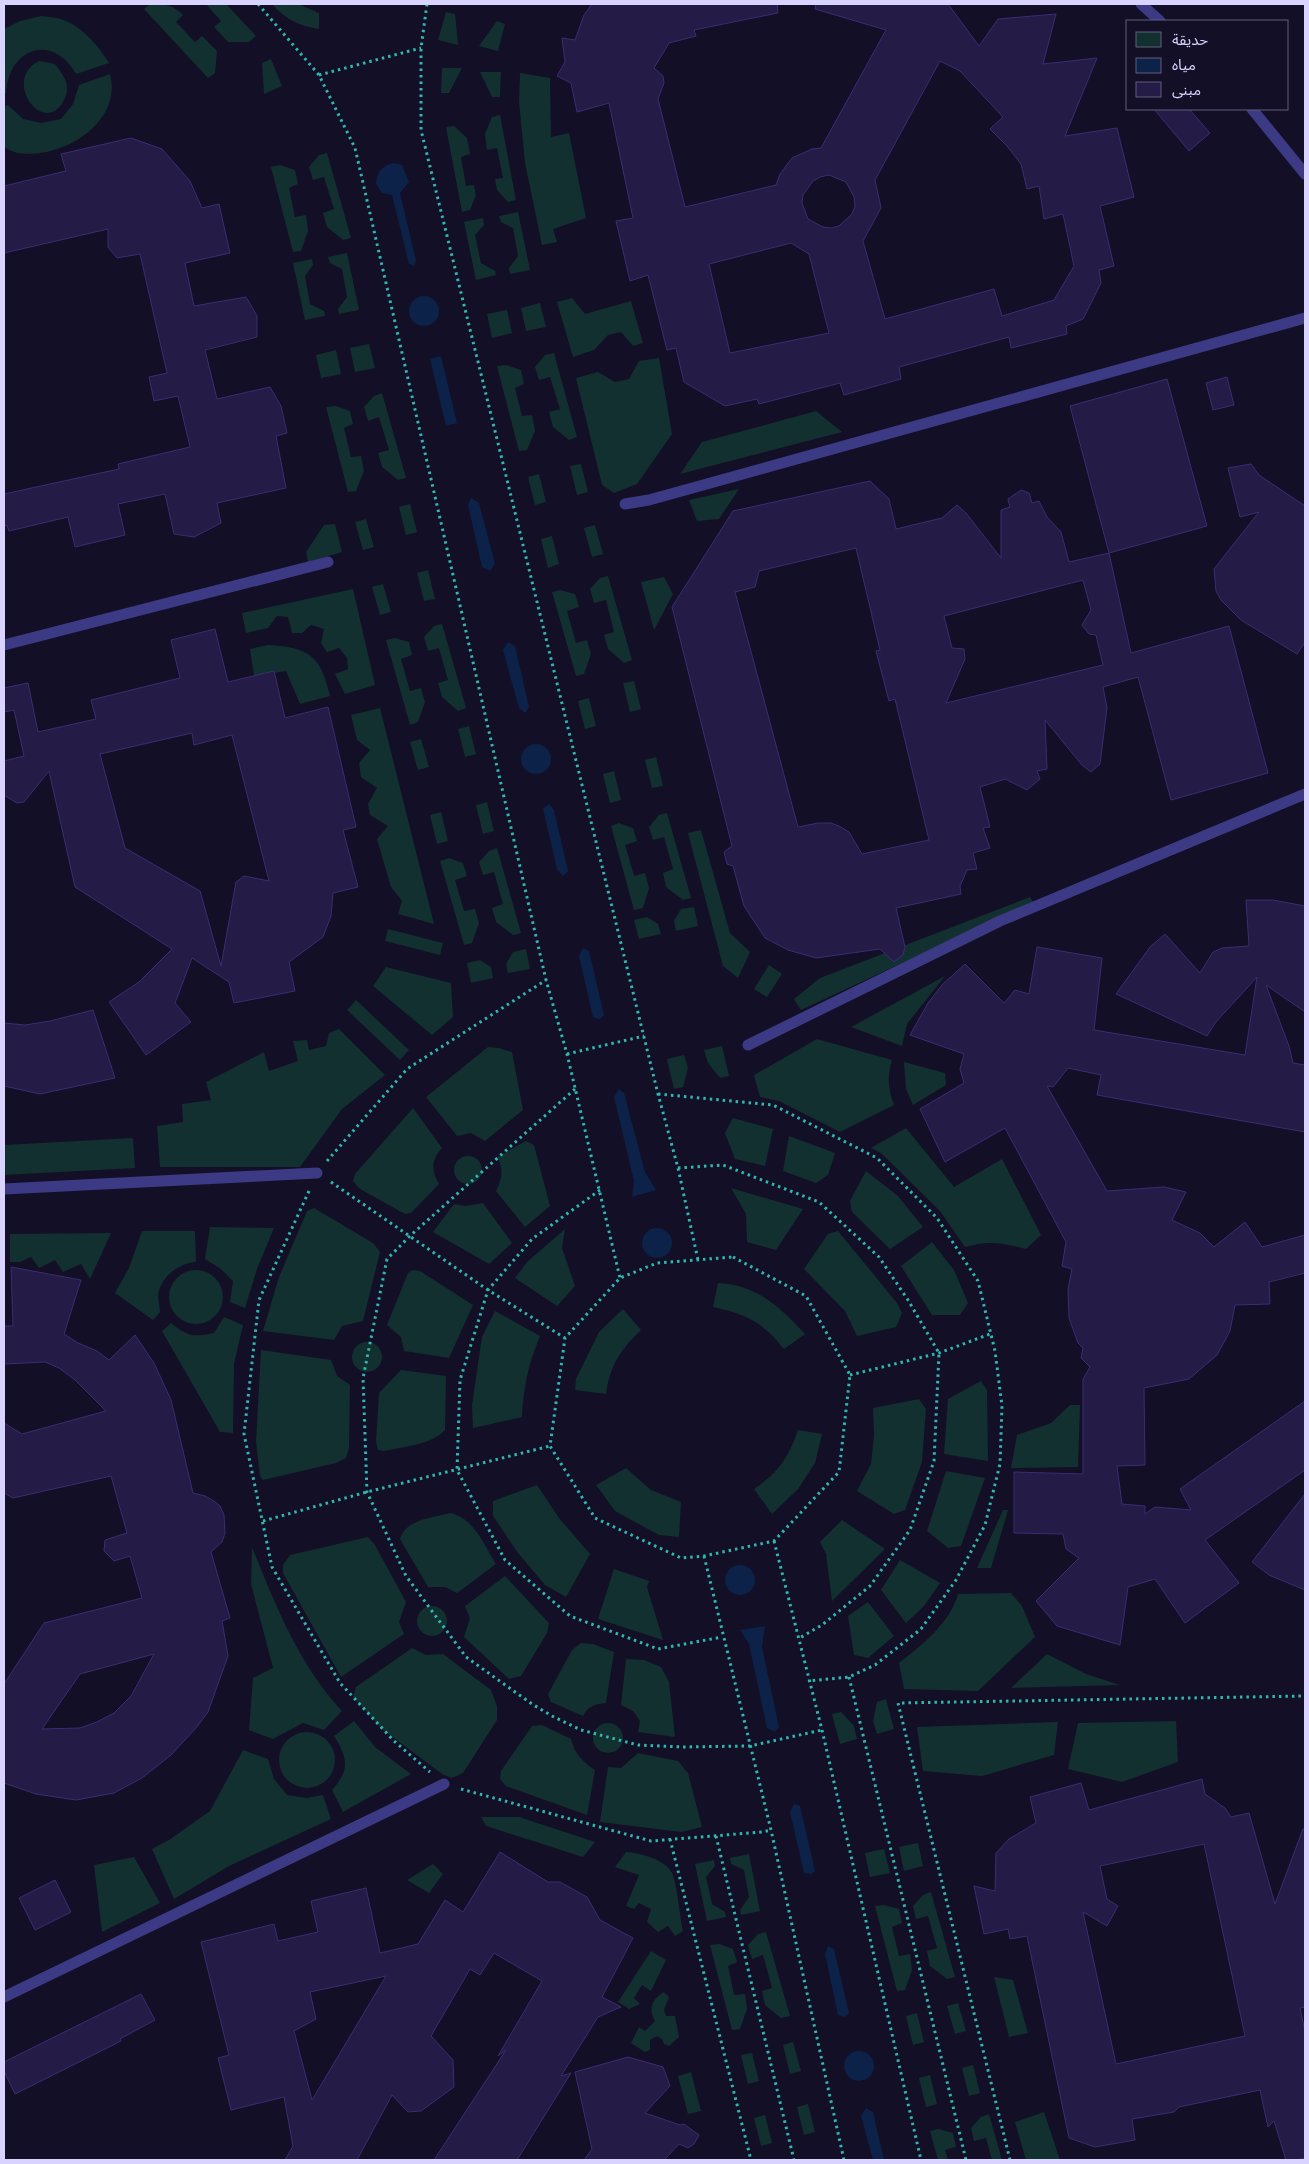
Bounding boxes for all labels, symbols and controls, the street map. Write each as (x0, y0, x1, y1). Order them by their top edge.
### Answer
legend (1126, 20, 1289, 110)
text: حديقة (1172, 30, 1208, 48)
text: مياه (1172, 55, 1196, 73)
text: مبنى (1172, 80, 1201, 99)

